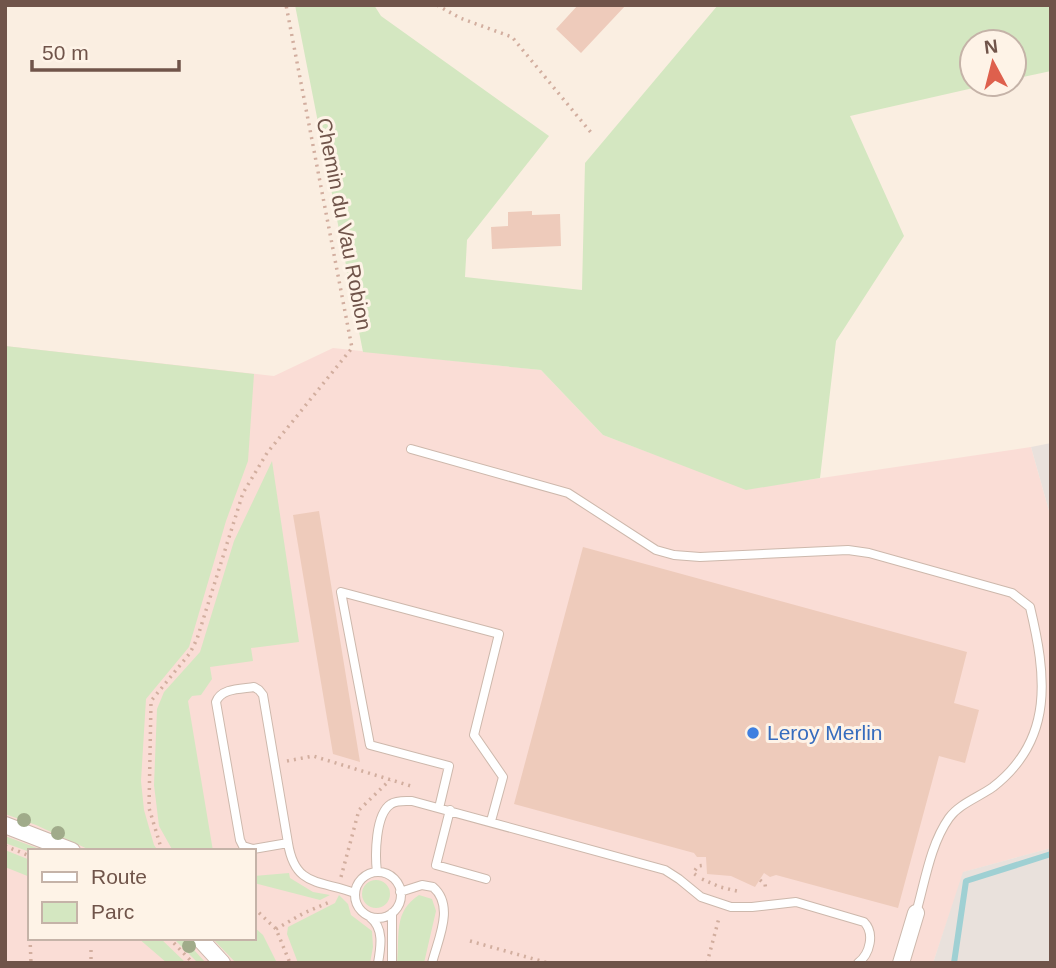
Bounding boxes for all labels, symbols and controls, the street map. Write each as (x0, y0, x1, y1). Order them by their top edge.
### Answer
scale bar (32, 28, 178, 72)
north arrow (958, 28, 1028, 98)
text: N (983, 35, 999, 58)
text: 50 m (42, 41, 89, 64)
street label: Chemin du Vau Robion (313, 116, 376, 332)
place label: Leroy Merlin (767, 721, 883, 744)
marker: Leroy Merlin (745, 725, 761, 741)
legend (28, 849, 256, 940)
text: Route (91, 865, 147, 888)
text: Parc (91, 900, 134, 923)

